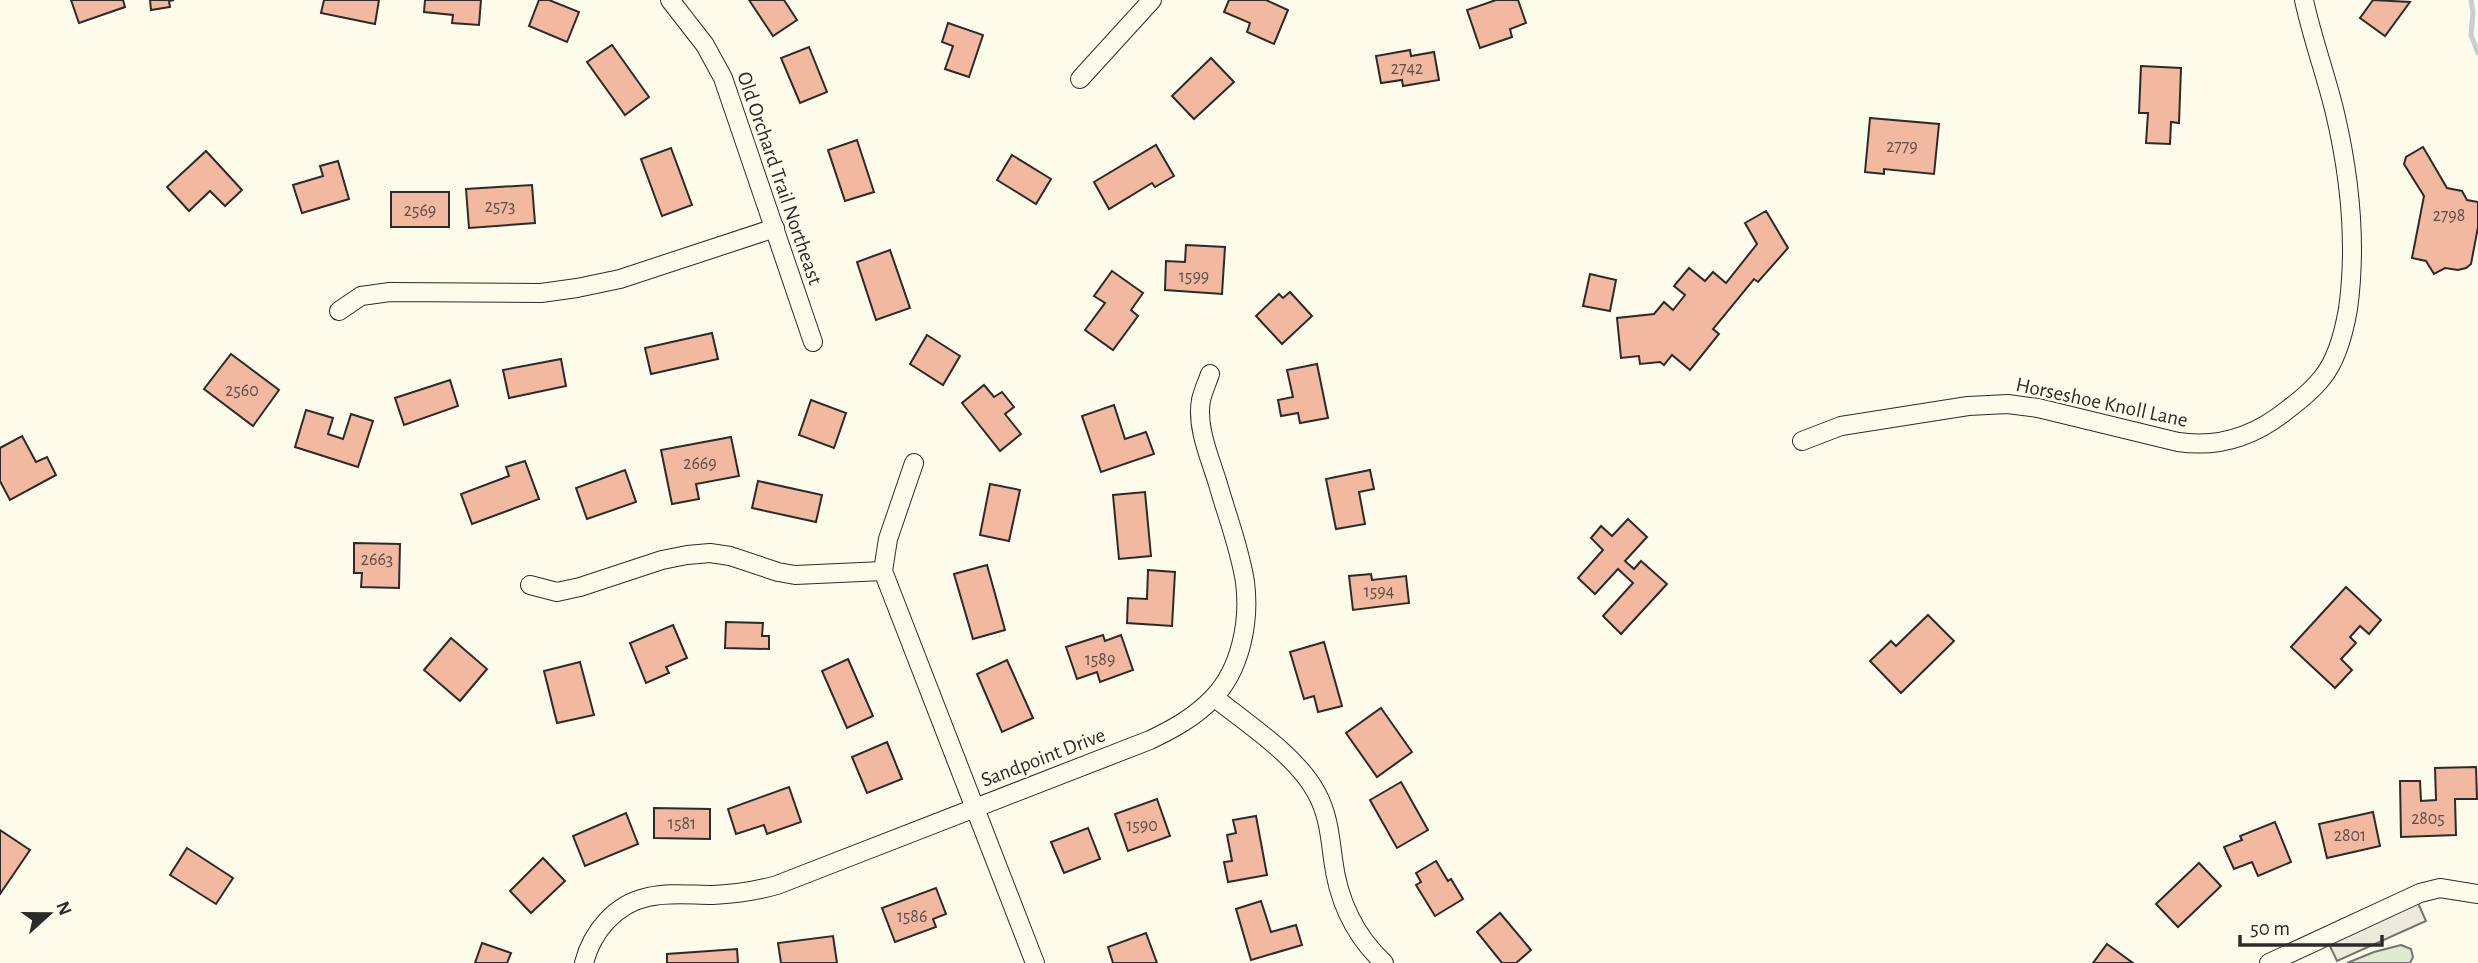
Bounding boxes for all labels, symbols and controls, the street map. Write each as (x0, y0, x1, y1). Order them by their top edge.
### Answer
house number: 2742 (1391, 60, 1423, 78)
street label: Old Orchard Trail Northeast (733, 69, 826, 288)
house number: 2779 (1886, 138, 1918, 156)
house number: 2573 (485, 198, 515, 216)
house number: 2569 (404, 202, 436, 220)
house number: 2798 (2433, 207, 2465, 225)
house number: 1599 (1179, 268, 1209, 286)
street label: Horseshoe Knoll Lane (2014, 374, 2190, 431)
house number: 2560 (225, 382, 259, 400)
house number: 2669 (683, 455, 717, 473)
house number: 2663 (361, 551, 393, 569)
house number: 1594 (1364, 583, 1395, 601)
house number: 1589 (1085, 651, 1115, 669)
street label: Sandpoint Drive (978, 724, 1108, 791)
house number: 2805 (2411, 810, 2445, 828)
house number: 1581 (668, 815, 696, 833)
house number: 1590 (1126, 817, 1158, 835)
house number: 2801 (2334, 827, 2366, 845)
north arrow (14, 879, 84, 949)
text: N (52, 899, 75, 918)
scale bar (2240, 904, 2382, 948)
house number: 1586 (897, 908, 927, 926)
text: 50 m (2250, 918, 2290, 939)

